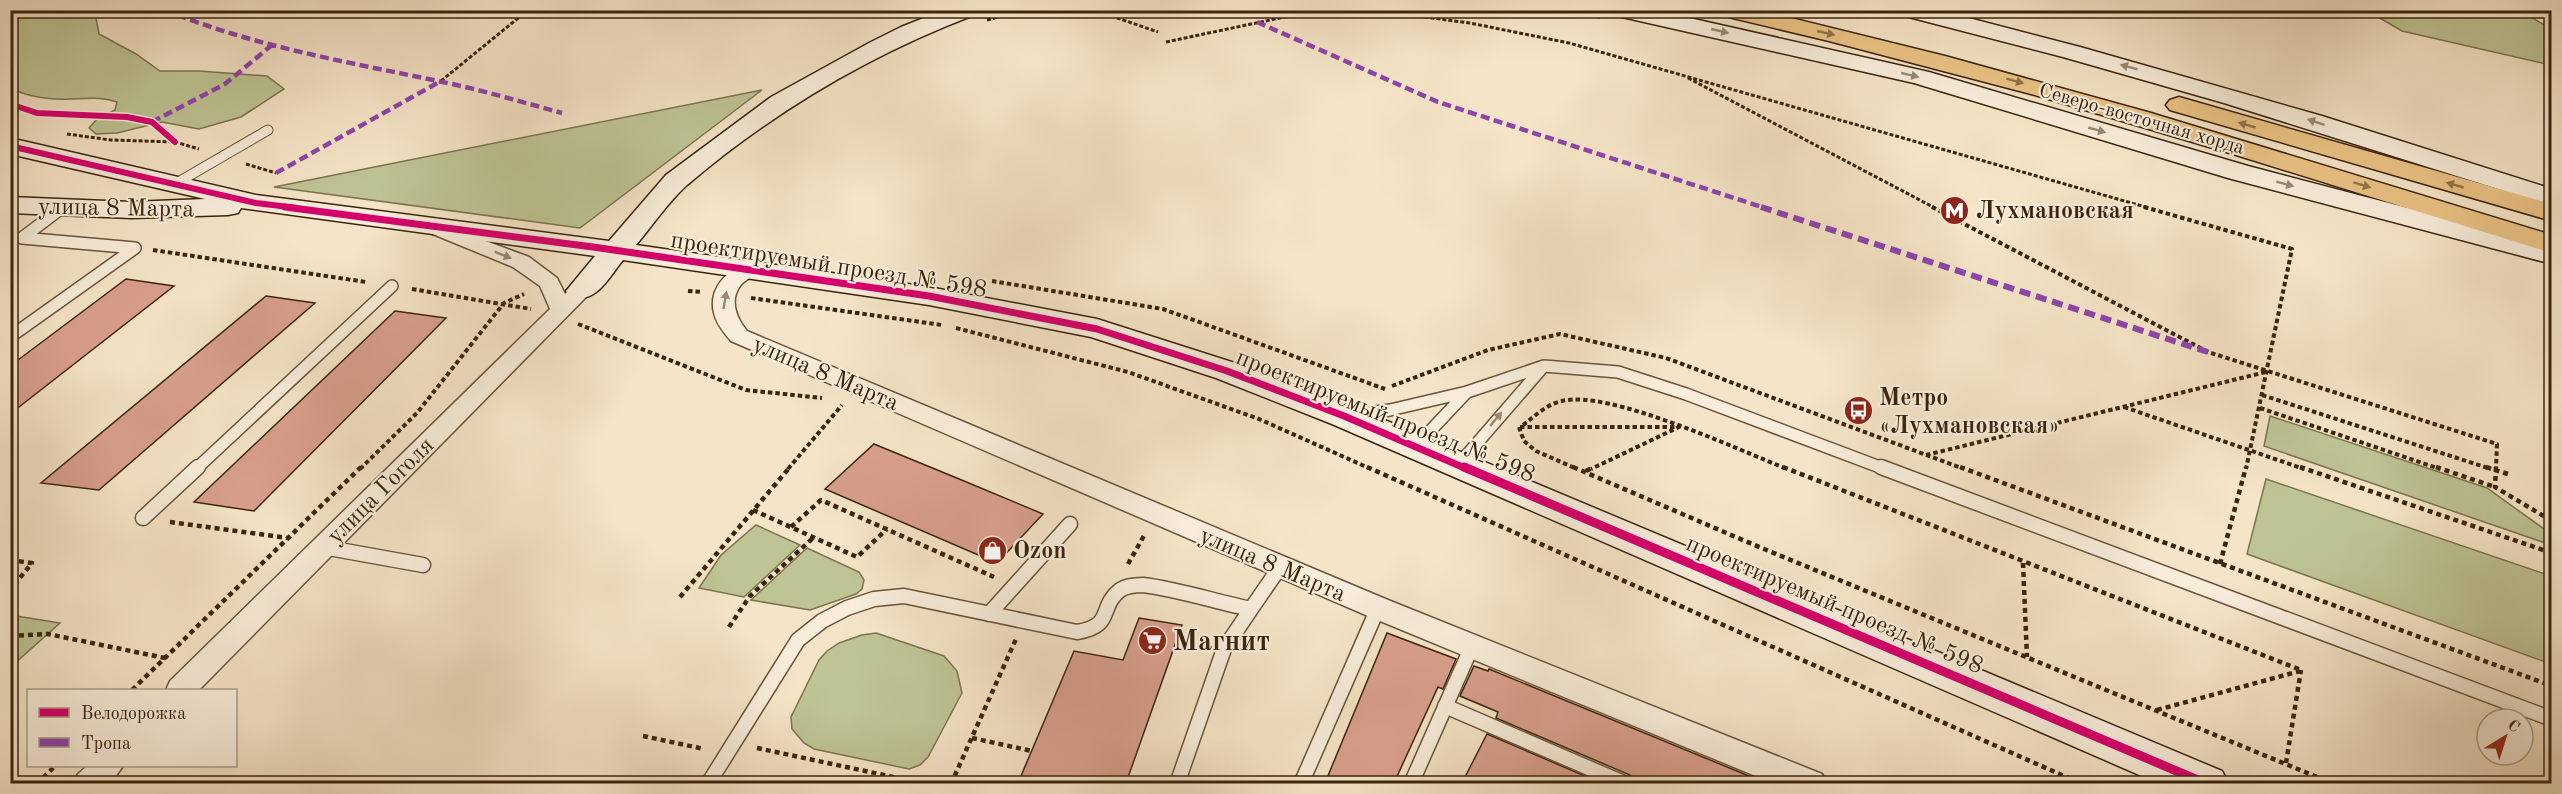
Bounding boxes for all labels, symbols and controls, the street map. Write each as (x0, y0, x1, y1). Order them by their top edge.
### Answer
one-way arrow (1711, 27, 1730, 36)
one-way arrow (1816, 28, 1835, 38)
one-way arrow (2120, 62, 2138, 72)
one-way arrow (1901, 71, 1919, 81)
one-way arrow (2006, 77, 2024, 86)
street label: Северо-восточная хорда (2036, 81, 2247, 159)
one-way arrow (2307, 117, 2325, 127)
one-way arrow (2238, 120, 2256, 129)
one-way arrow (2088, 126, 2106, 135)
one-way arrow (2275, 180, 2294, 190)
one-way arrow (2446, 180, 2464, 189)
one-way arrow (2353, 181, 2371, 190)
metro station icon: Лухмановская (1939, 194, 1971, 226)
street label: улица 8 Марта (38, 196, 194, 222)
place label: Лухмановская (1976, 200, 2134, 224)
street label: проектируемый проезд № 598 (669, 229, 989, 303)
one-way arrow (494, 251, 512, 261)
one-way arrow (721, 290, 730, 309)
street label: улица 8 Марта (749, 333, 902, 416)
street label: проектируемый проезд № 598 (1232, 346, 1538, 488)
place label: Метро «Лухмановская» (1879, 387, 2060, 439)
bus stop icon: Метро «Лухмановская» (1842, 395, 1874, 427)
one-way arrow (1489, 412, 1502, 427)
street label: улица Гоголя (324, 434, 439, 549)
street label: улица 8 Марта (1196, 524, 1349, 607)
street label: проектируемый проезд № 598 (1682, 532, 1986, 679)
shop icon: Ozon (976, 534, 1008, 566)
place label: Ozon (1013, 540, 1067, 564)
supermarket icon: Магнит (1136, 624, 1168, 656)
place label: Магнит (1173, 629, 1270, 657)
legend (27, 689, 237, 767)
text: Велодорожка (81, 705, 186, 723)
north arrow (2475, 707, 2535, 767)
text: С (2504, 717, 2522, 736)
text: Тропа (81, 735, 131, 753)

